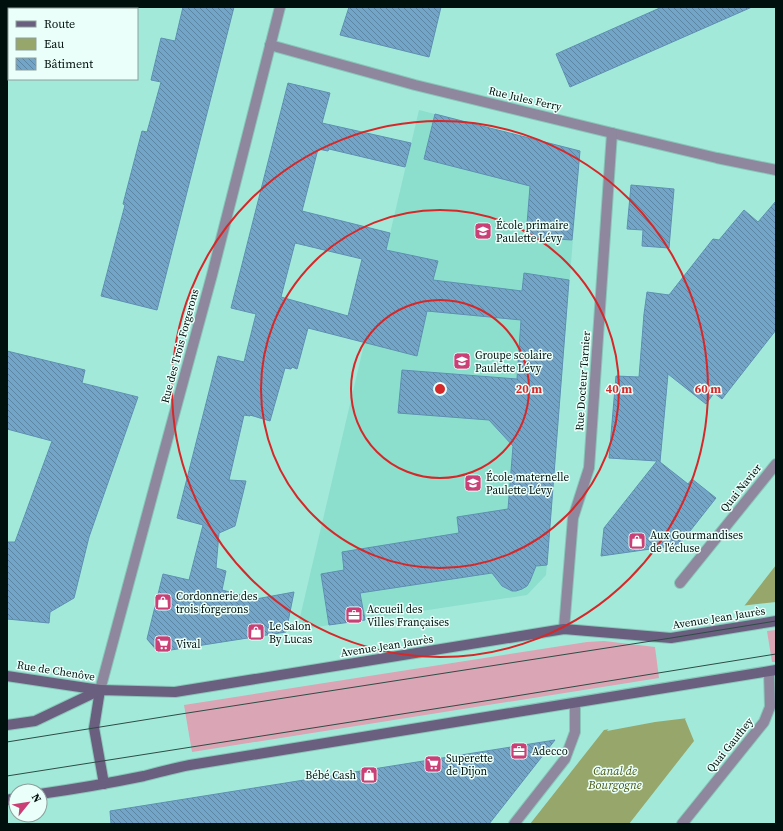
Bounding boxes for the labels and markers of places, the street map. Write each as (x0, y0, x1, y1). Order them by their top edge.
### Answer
place label: École primaire Paulette Lévy (496, 218, 569, 246)
school or university icon: École primaire Paulette Lévy (473, 221, 493, 241)
place label: Groupe scolaire Paulette Lévy (475, 348, 553, 376)
school or university icon: Groupe scolaire Paulette Lévy (452, 351, 472, 371)
centre of rings (433, 382, 447, 396)
place label: École maternelle Paulette Lévy (486, 470, 569, 498)
school or university icon: École maternelle Paulette Lévy (463, 473, 483, 493)
place label: Aux Gourmandises de l'écluse (650, 528, 743, 556)
shop icon: Aux Gourmandises de l'écluse (627, 531, 647, 551)
place label: Cordonnerie des trois forgerons (176, 589, 258, 617)
shop icon: Cordonnerie des trois forgerons (153, 592, 173, 612)
place label: Accueil des Villes Françaises (367, 602, 449, 630)
office icon: Accueil des Villes Françaises (344, 605, 364, 625)
place label: Le Salon By Lucas (269, 619, 313, 647)
shop icon: Le Salon By Lucas (246, 622, 266, 642)
supermarket icon: Vival (153, 634, 173, 654)
place label: Vival (176, 637, 200, 652)
office icon: Adecco (509, 741, 529, 761)
place label: Adecco (532, 744, 568, 759)
place label: Superette de Dijon (446, 751, 493, 779)
supermarket icon: Superette de Dijon (423, 754, 443, 774)
shop icon: Bébé Cash (359, 765, 379, 785)
place label: Bébé Cash (305, 768, 356, 783)

